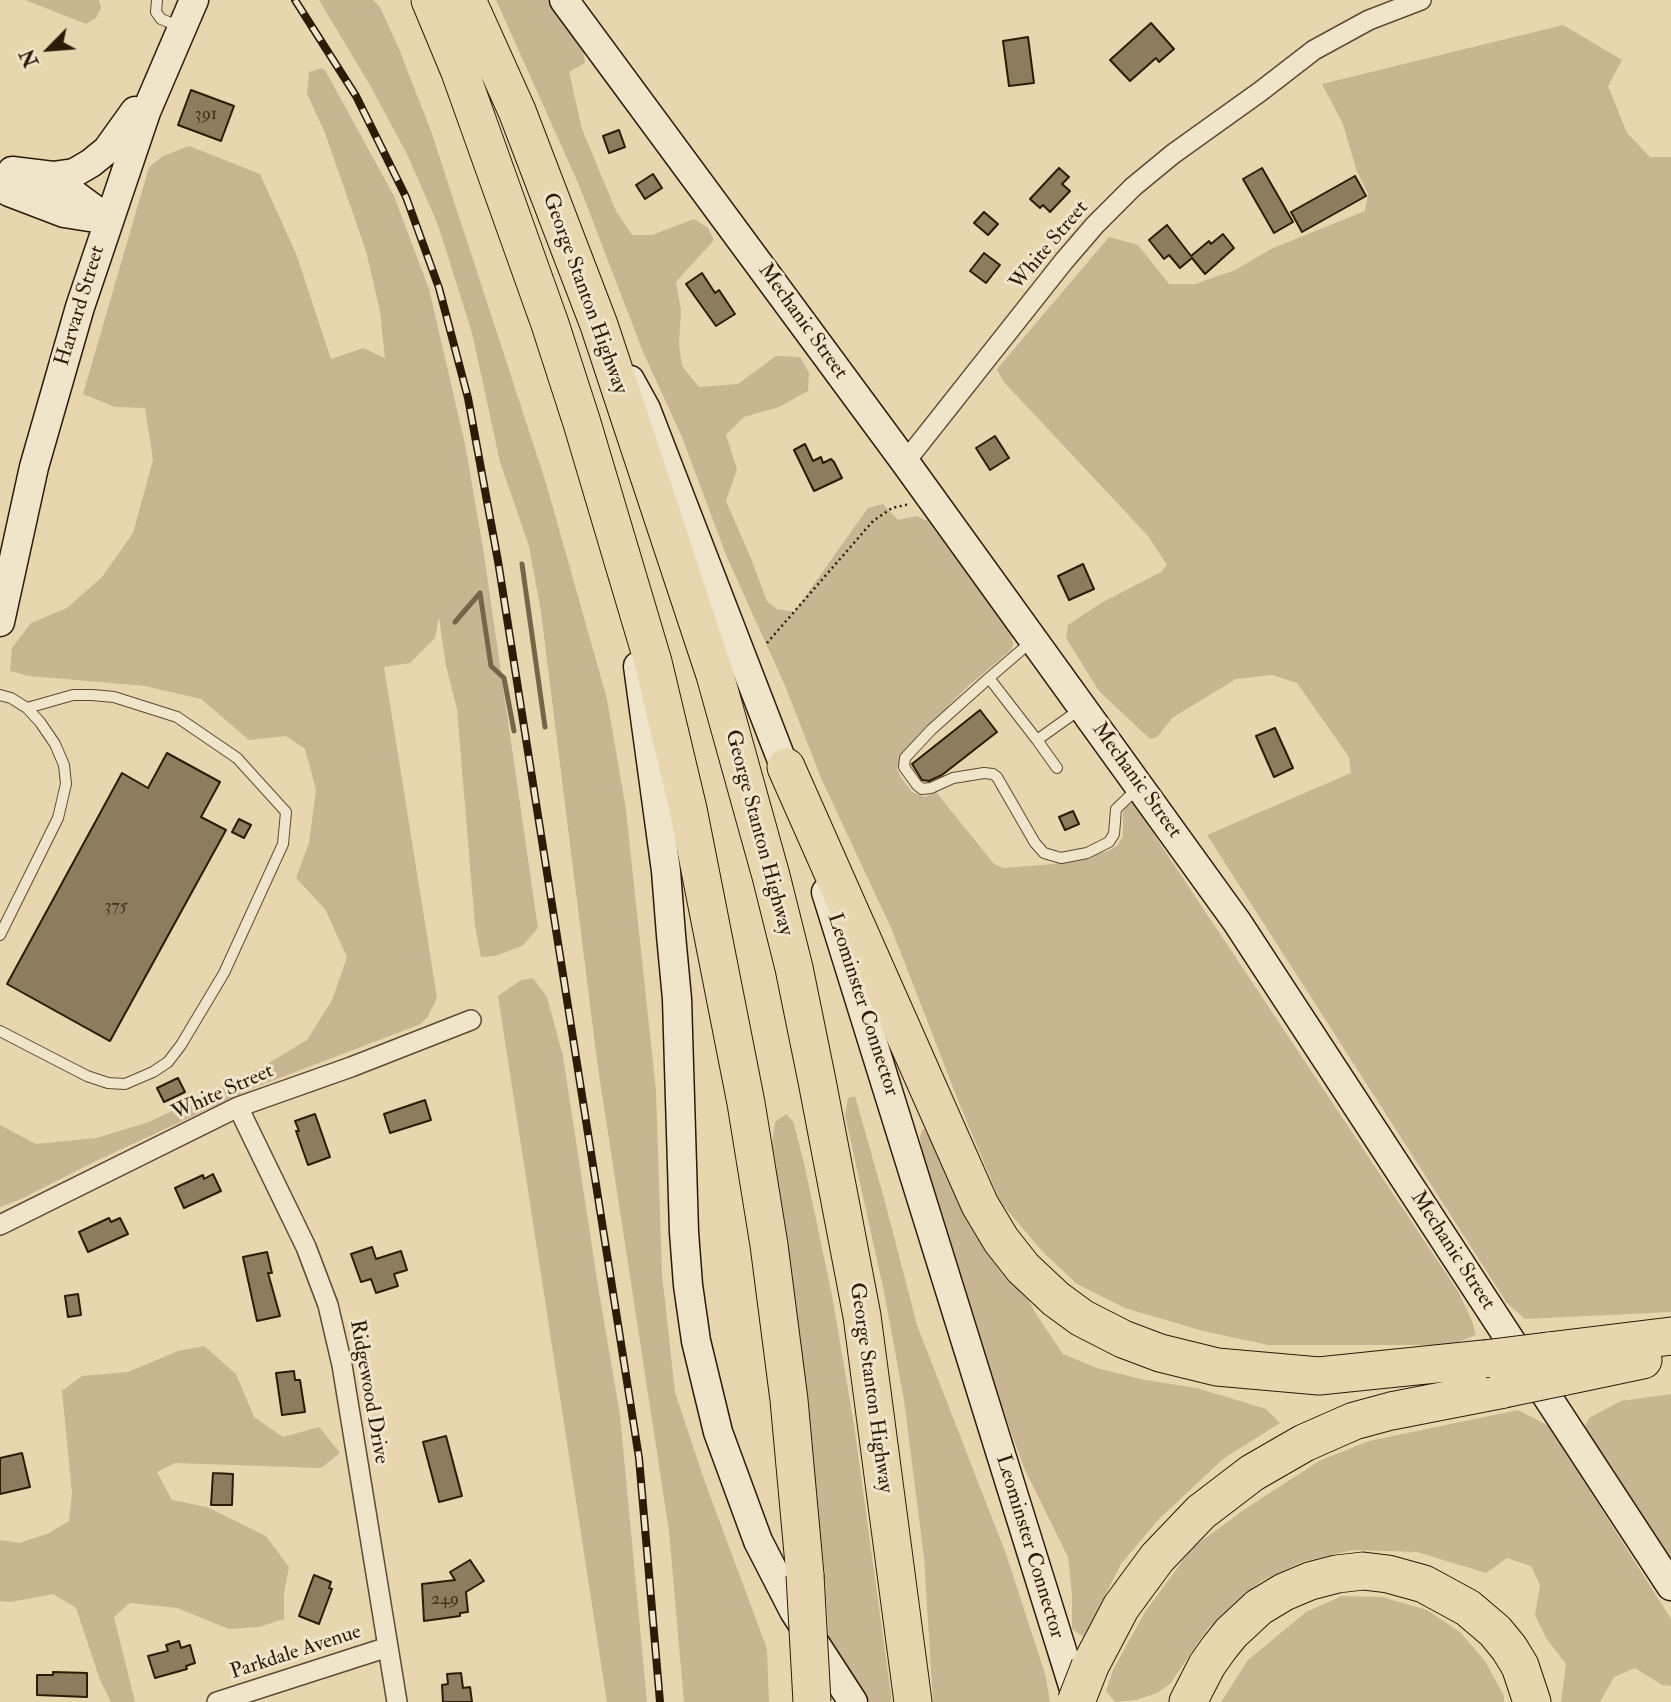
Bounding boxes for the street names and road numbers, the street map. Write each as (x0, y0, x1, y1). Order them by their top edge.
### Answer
street label: George Stanton Highway (536, 190, 632, 398)
street label: White Street (1005, 196, 1095, 296)
street label: Harvard Street (51, 243, 111, 369)
street label: Mechanic Street (752, 259, 852, 385)
street label: Mechanic Street (1086, 718, 1186, 844)
street label: George Stanton Highway (718, 727, 798, 939)
street label: Leominster Connector (821, 910, 903, 1100)
street label: White Street (168, 1059, 278, 1127)
street label: Mechanic Street (1404, 1187, 1500, 1315)
street label: George Stanton Highway (843, 1281, 897, 1495)
street label: Ridgewood Drive (343, 1318, 393, 1466)
street label: Leominster Connector (989, 1452, 1069, 1642)
street label: Parkdale Avenue (227, 1620, 365, 1686)

